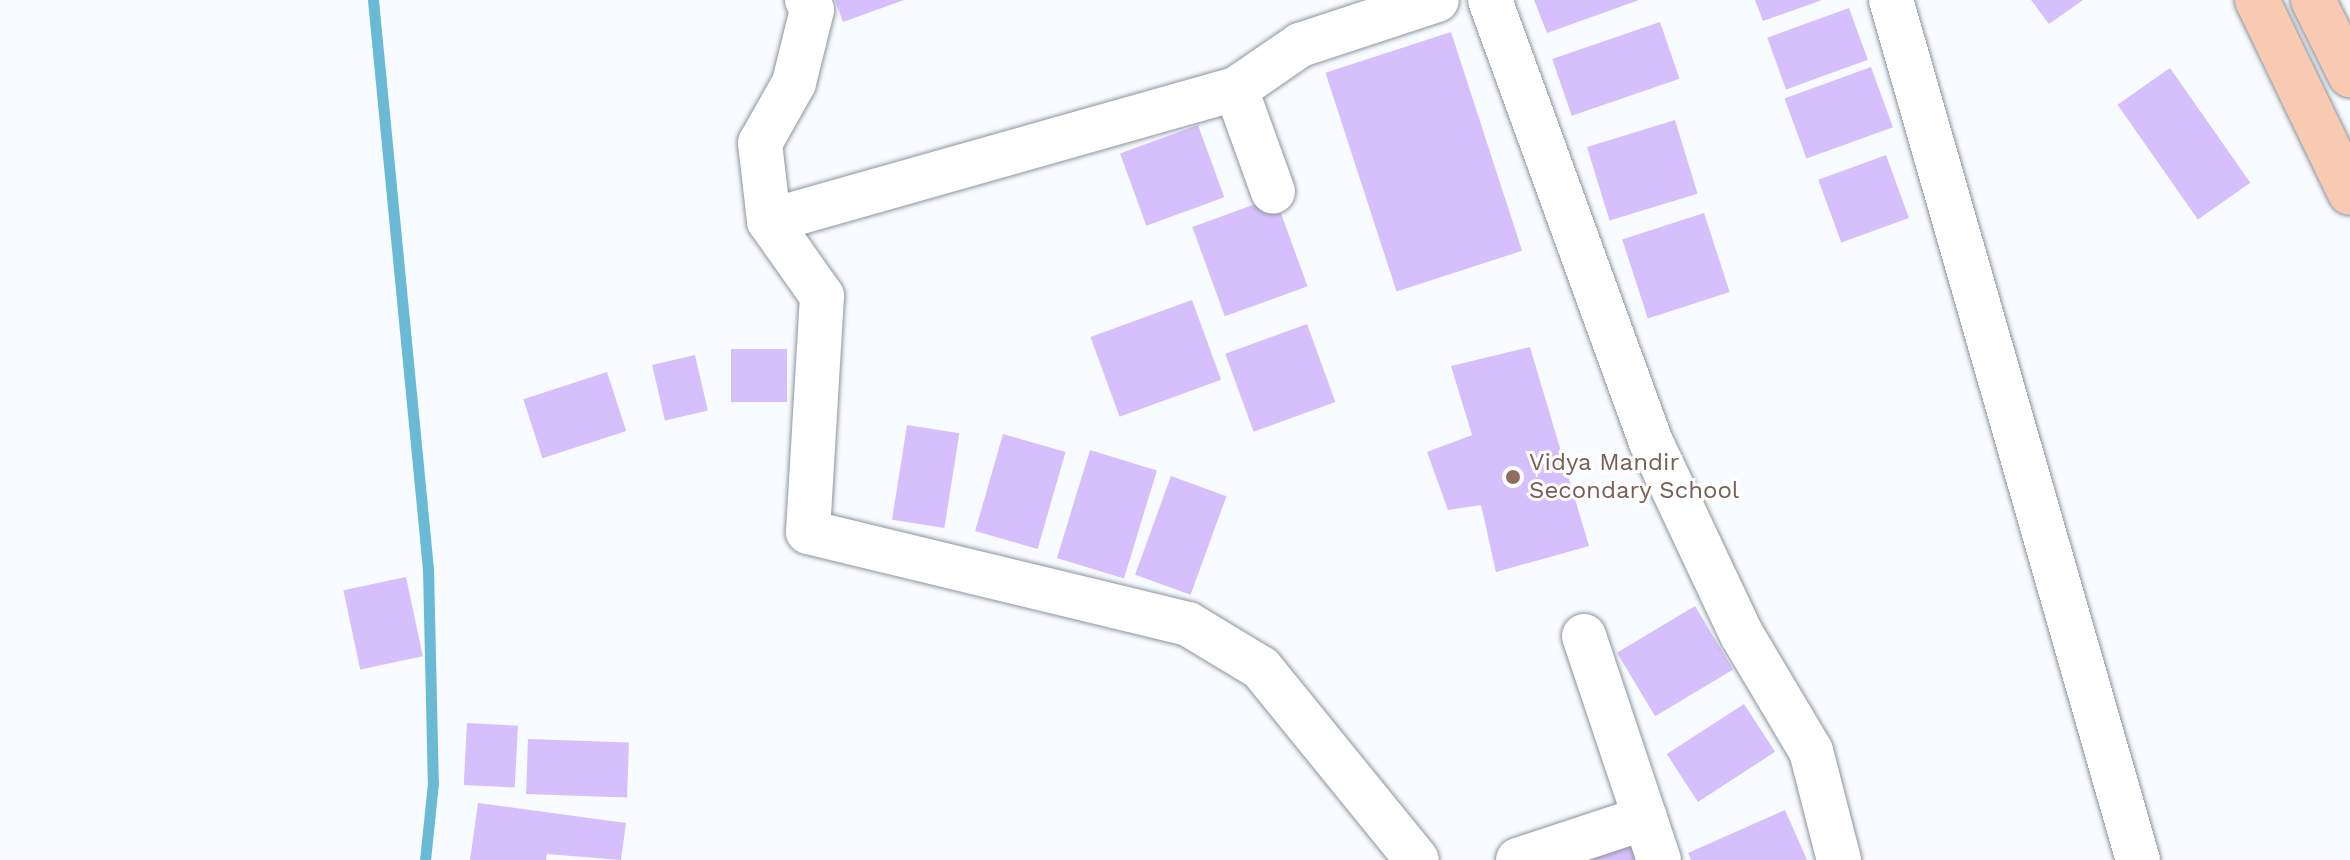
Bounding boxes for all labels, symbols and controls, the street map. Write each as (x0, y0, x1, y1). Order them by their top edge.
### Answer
place label: Vidya Mandir Secondary School (1529, 449, 1740, 505)
marker: Vidya Mandir Secondary School (1504, 468, 1522, 486)

